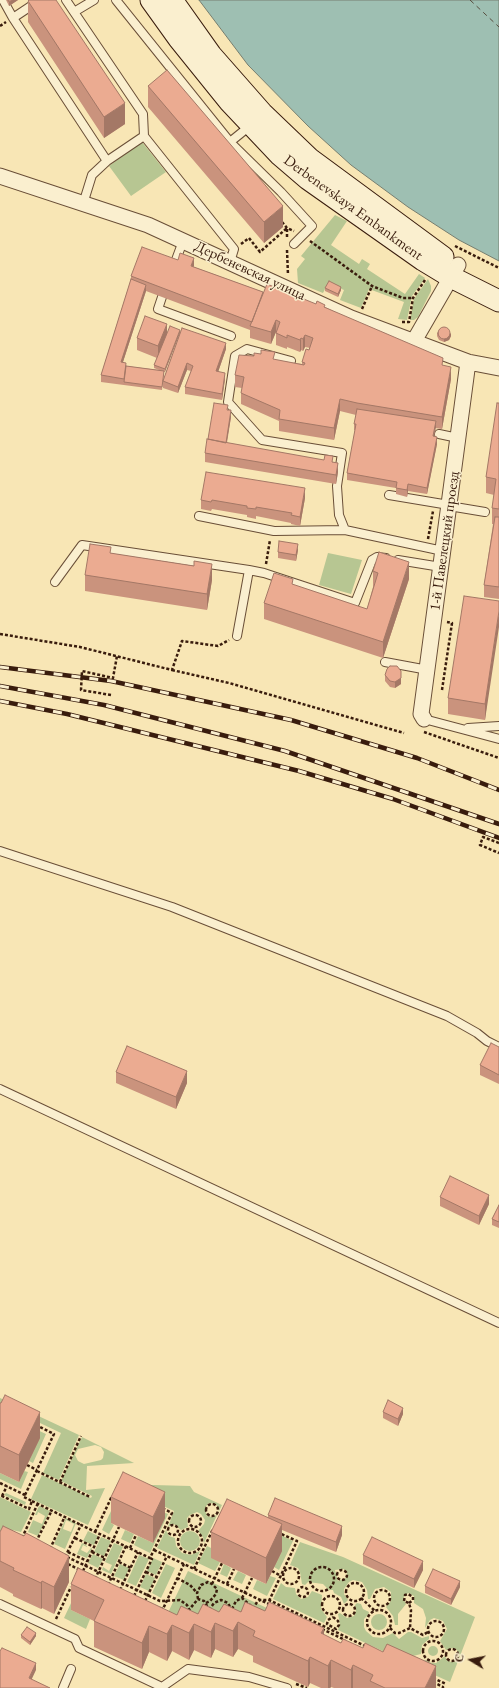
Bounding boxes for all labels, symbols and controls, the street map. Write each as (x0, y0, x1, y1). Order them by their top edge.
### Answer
street label: Derbenevskaya Embankment (280, 151, 426, 265)
street label: Дербеневская улица (191, 237, 309, 305)
street label: 1-й Павелецкий проезд (426, 470, 464, 612)
north arrow (451, 1640, 491, 1680)
text: С (452, 1653, 467, 1663)

